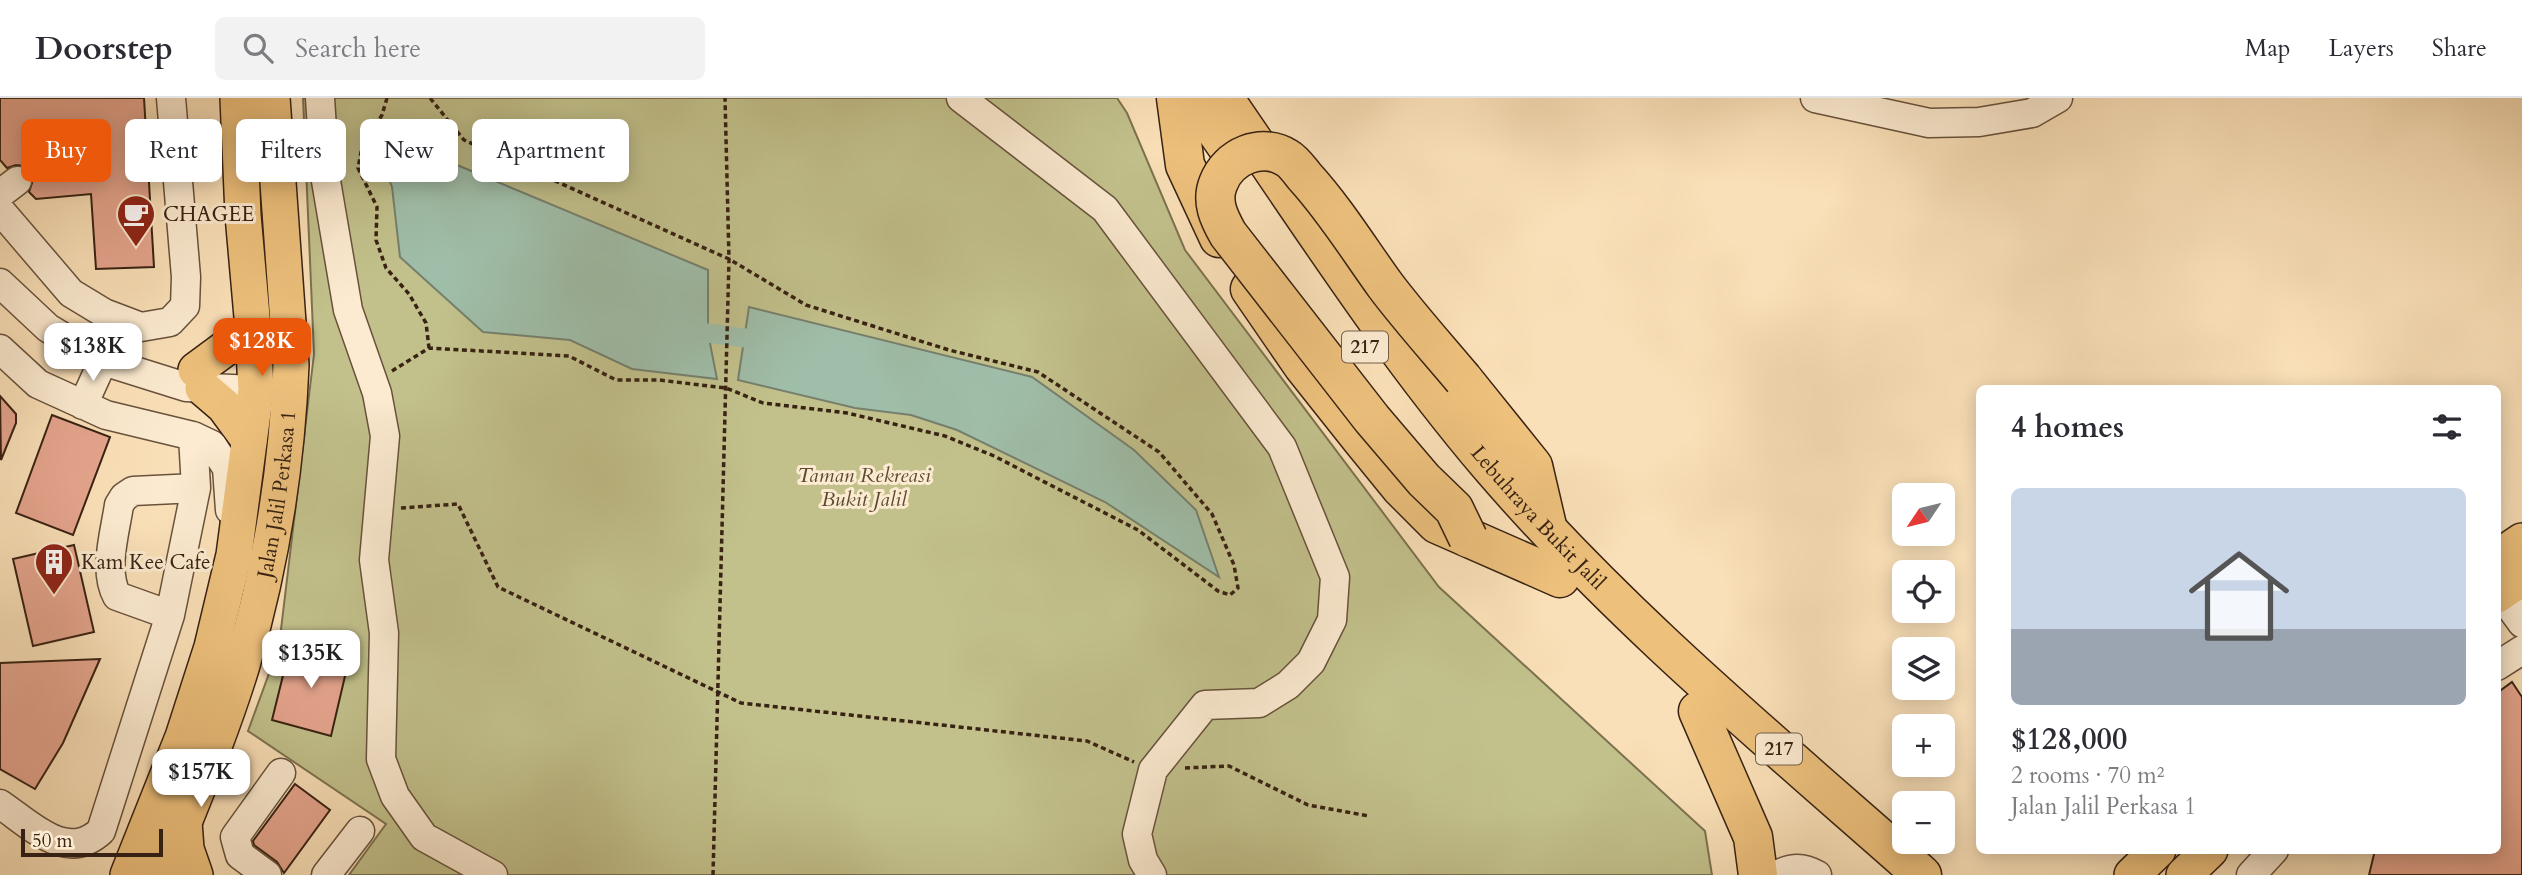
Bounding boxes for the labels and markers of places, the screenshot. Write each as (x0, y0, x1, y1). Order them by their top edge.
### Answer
cafe icon: CHAGEE (115, 193, 157, 248)
place label: CHAGEE (163, 200, 254, 229)
pin: $128K (213, 318, 311, 378)
pin: $138K (44, 324, 142, 383)
building icon: Kam Kee Cafe (33, 541, 75, 596)
place label: Kam Kee Cafe (81, 548, 211, 577)
pin: $135K (262, 630, 360, 690)
pin: $157K (152, 750, 250, 809)

